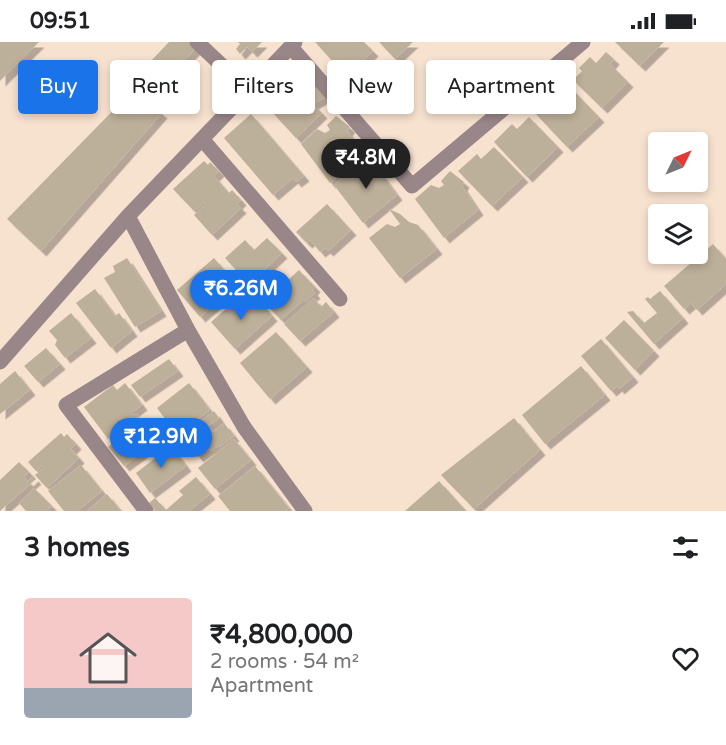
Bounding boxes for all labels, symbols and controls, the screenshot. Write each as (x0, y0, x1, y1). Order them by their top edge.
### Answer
text: 09:51 (30, 8, 91, 34)
chip: Buy (18, 60, 98, 114)
chip: Rent (110, 60, 200, 114)
chip: Filters (212, 60, 315, 114)
chip: New (327, 60, 414, 114)
chip: Apartment (426, 60, 576, 114)
north arrow (648, 132, 708, 192)
map controls (648, 132, 708, 264)
pin: ₹4.8M (324, 139, 408, 190)
text: ₹4.8M (335, 146, 397, 170)
button: layers (648, 204, 708, 264)
pin: ₹6.26M (192, 270, 290, 321)
text: ₹6.26M (204, 277, 278, 301)
pin: ₹12.9M (112, 418, 210, 469)
text: ₹12.9M (124, 425, 198, 449)
icon: filters (669, 531, 702, 564)
text: 3 homes (24, 532, 130, 563)
text: ₹4,800,000 (210, 619, 353, 650)
icon: home (72, 622, 144, 694)
icon: heart (669, 642, 702, 675)
text: 2 rooms · 54 m² (210, 650, 359, 674)
text: Apartment (210, 674, 313, 698)

